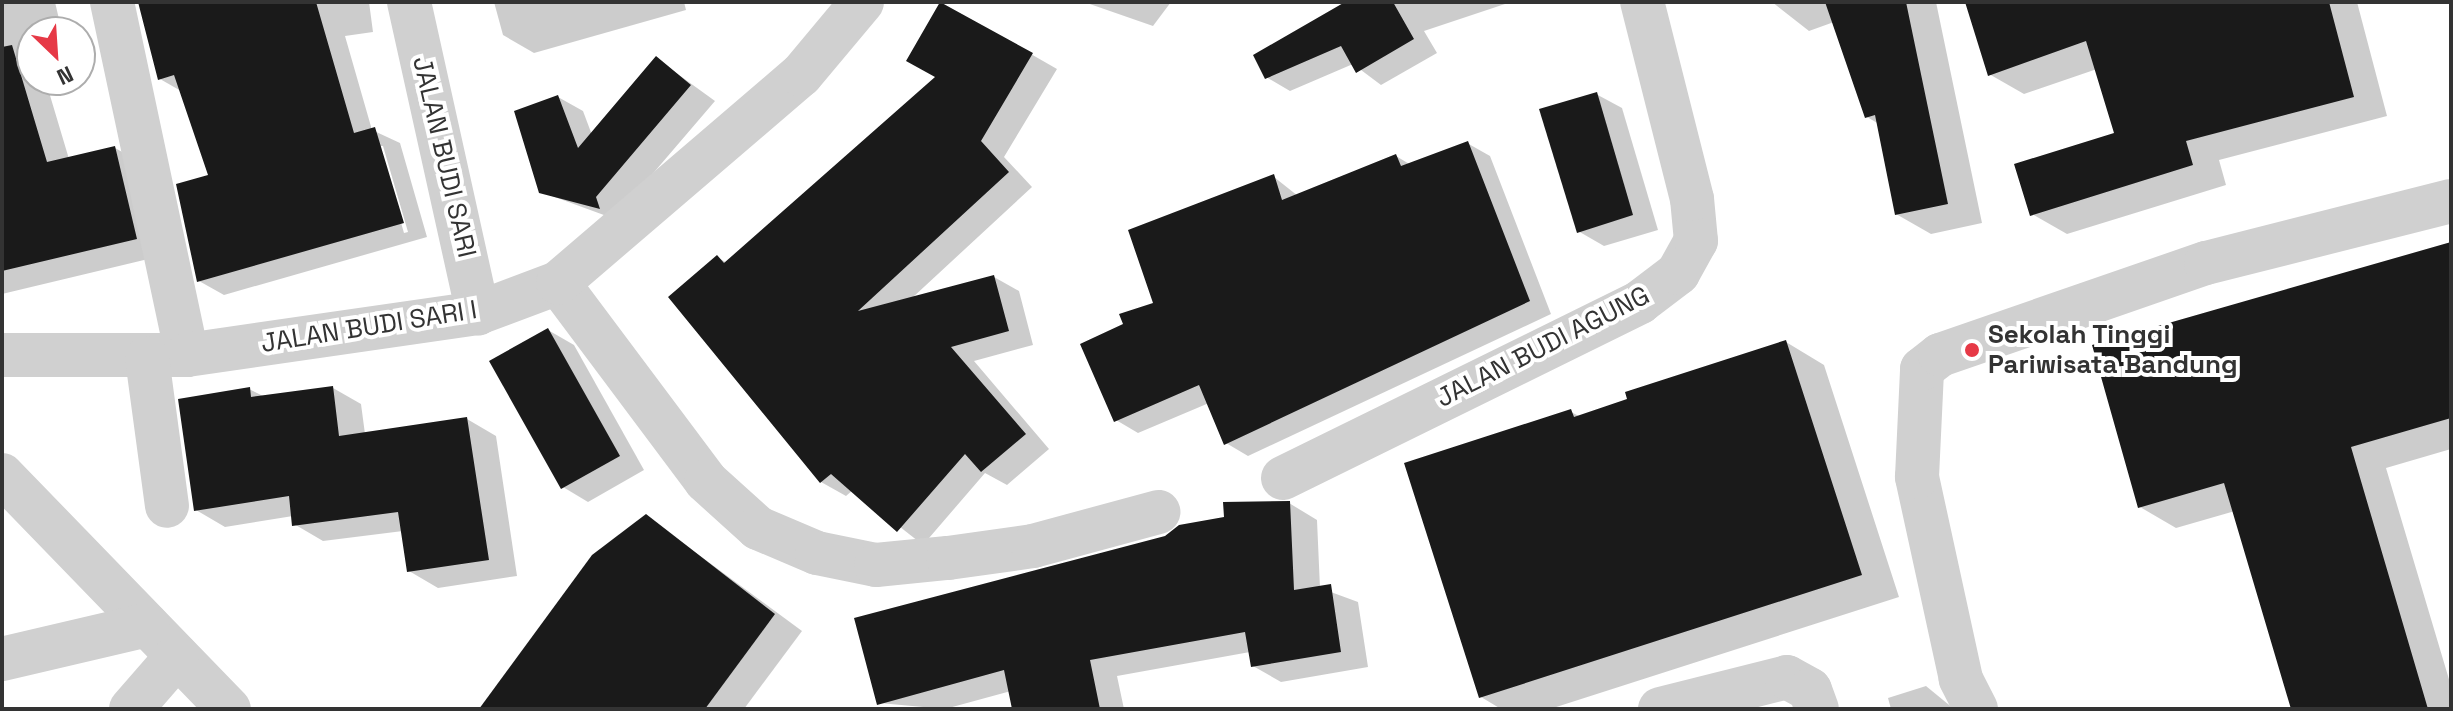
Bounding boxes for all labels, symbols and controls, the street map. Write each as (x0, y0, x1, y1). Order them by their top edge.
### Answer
north arrow (16, 16, 96, 96)
street label: JALAN BUDI SARI (406, 53, 482, 261)
text: N (53, 60, 78, 92)
street label: JALAN BUDI AGUNG (1431, 280, 1655, 414)
street label: JALAN BUDI SARI I (259, 295, 479, 359)
place label: Sekolah Tinggi Pariwisata Bandung (1988, 319, 2238, 380)
marker: Sekolah Tinggi Pariwisata Bandung (1963, 341, 1981, 359)

